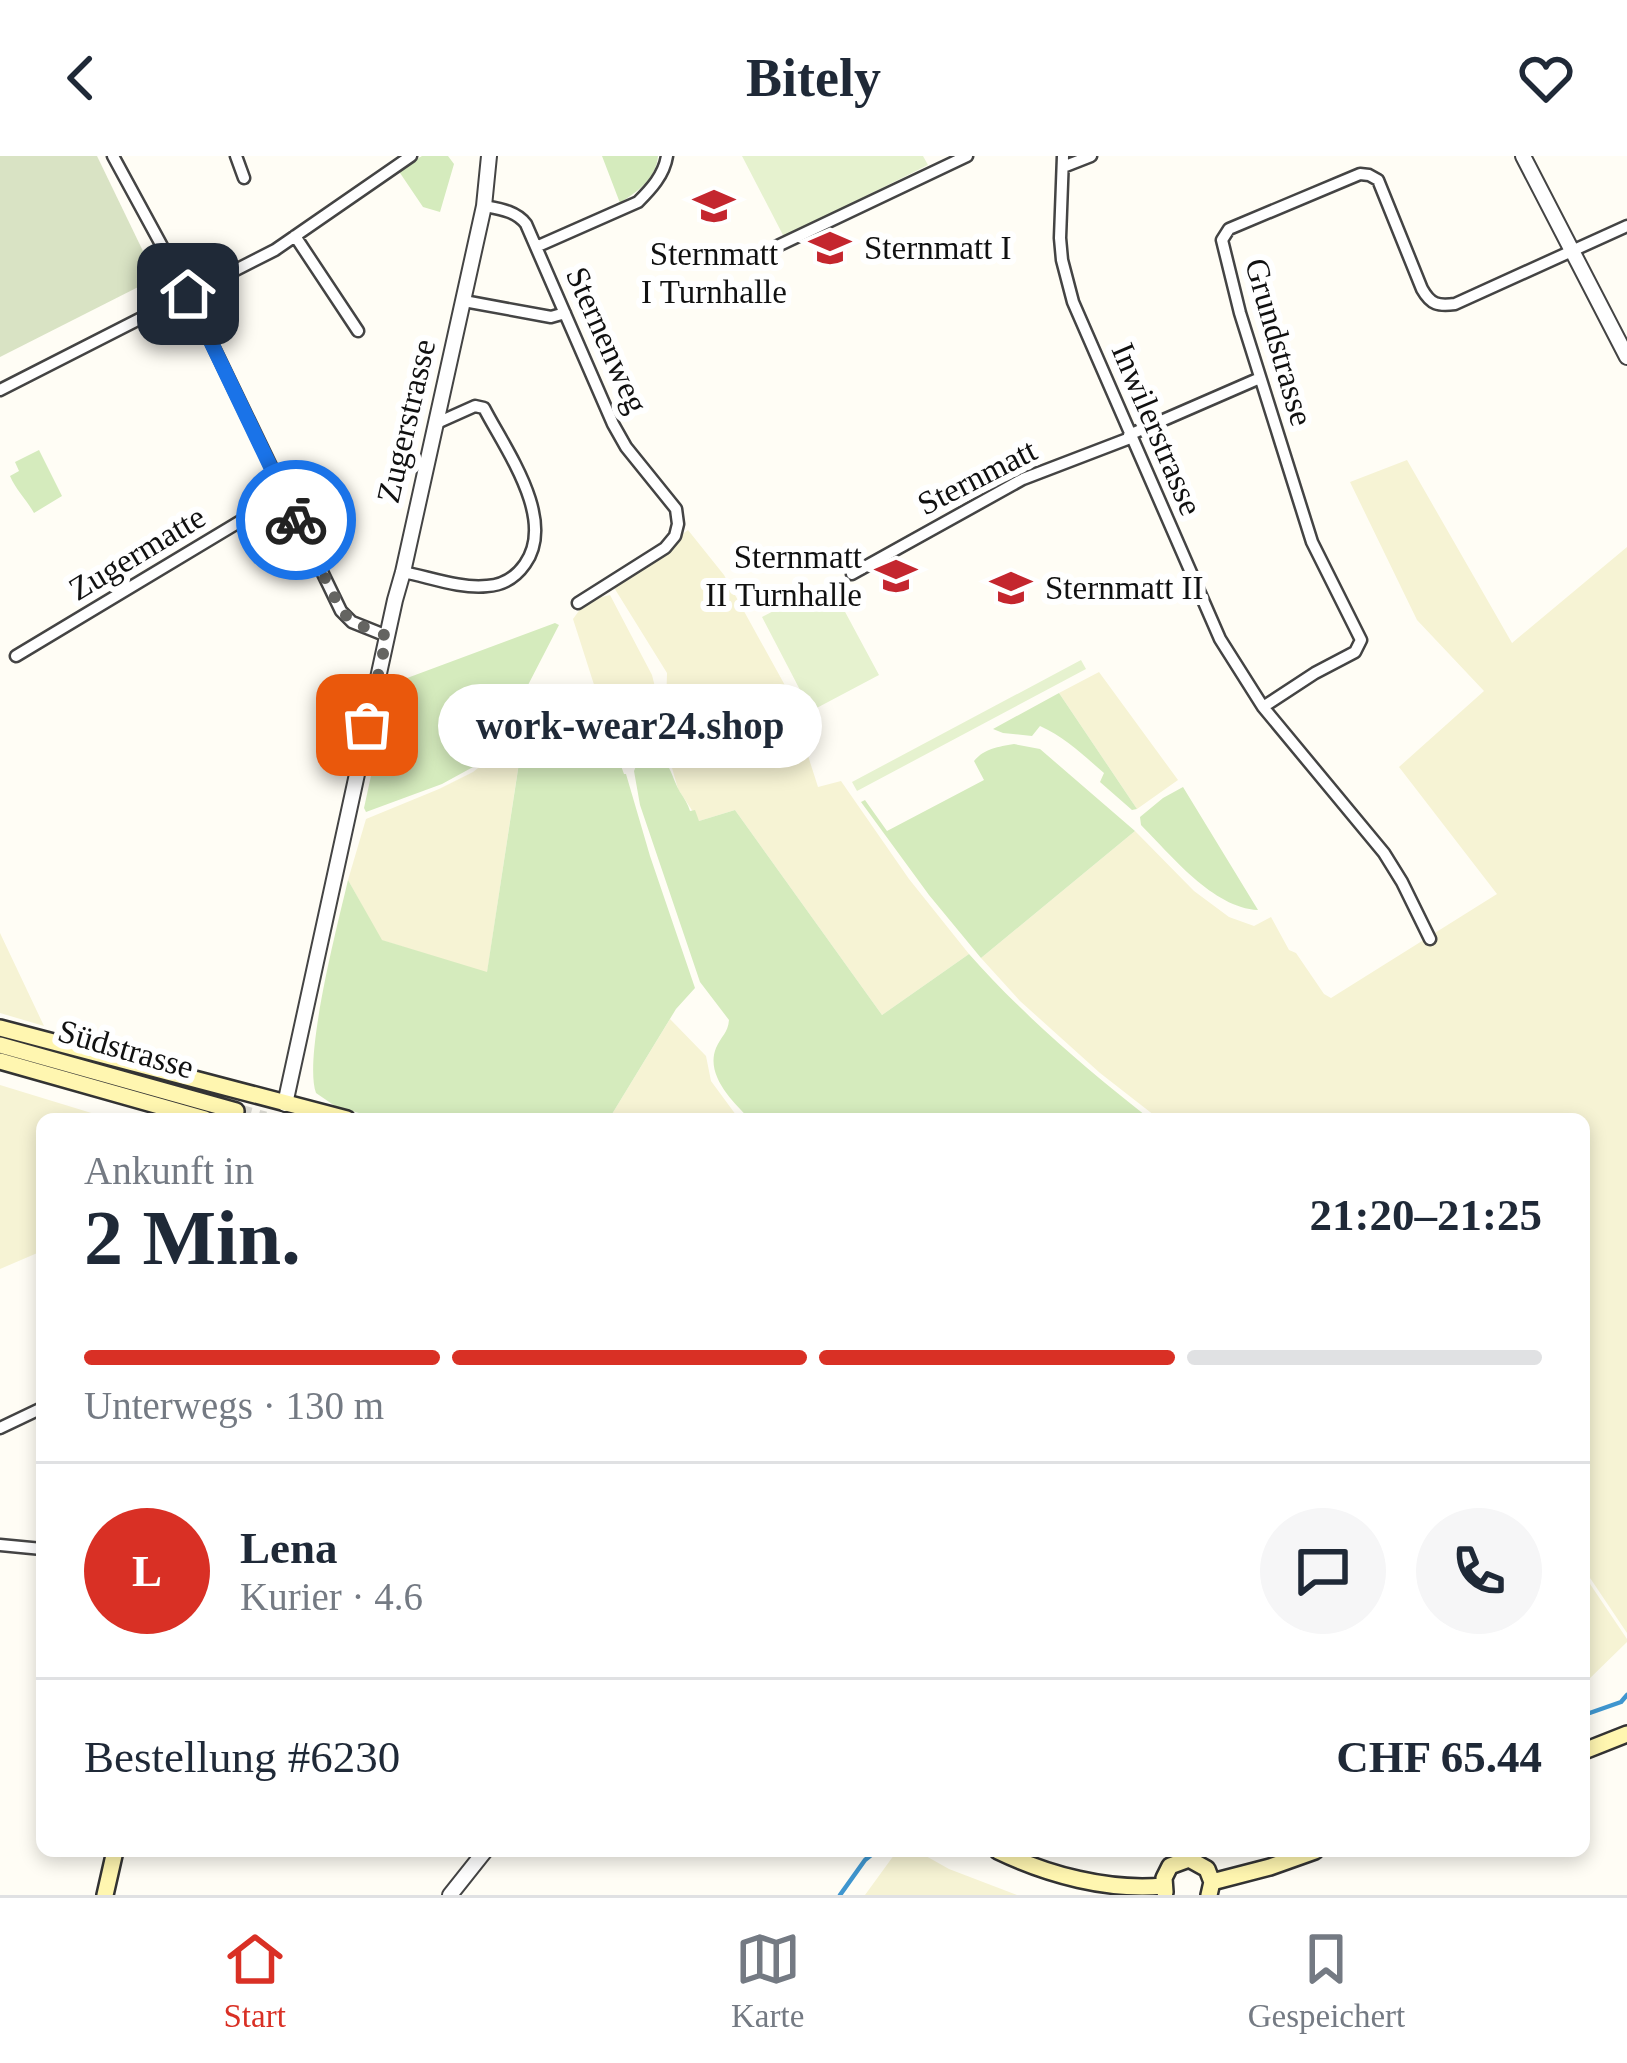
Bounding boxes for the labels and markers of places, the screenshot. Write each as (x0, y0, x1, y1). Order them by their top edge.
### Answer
school or university icon: Sternmatt I Turnhalle (691, 183, 737, 229)
school or university icon: Sternmatt I (807, 225, 853, 271)
place label: Sternmatt I (864, 230, 1012, 266)
place label: Sternmatt I Turnhalle (641, 236, 787, 310)
pin (137, 243, 239, 345)
place label: Sternmatt II Turnhalle (705, 539, 862, 613)
school or university icon: Sternmatt II Turnhalle (873, 553, 919, 599)
school or university icon: Sternmatt II (988, 565, 1034, 611)
place label: Sternmatt II (1045, 570, 1204, 606)
pin (316, 674, 418, 776)
callout: work-wear24.shop (439, 683, 823, 767)

